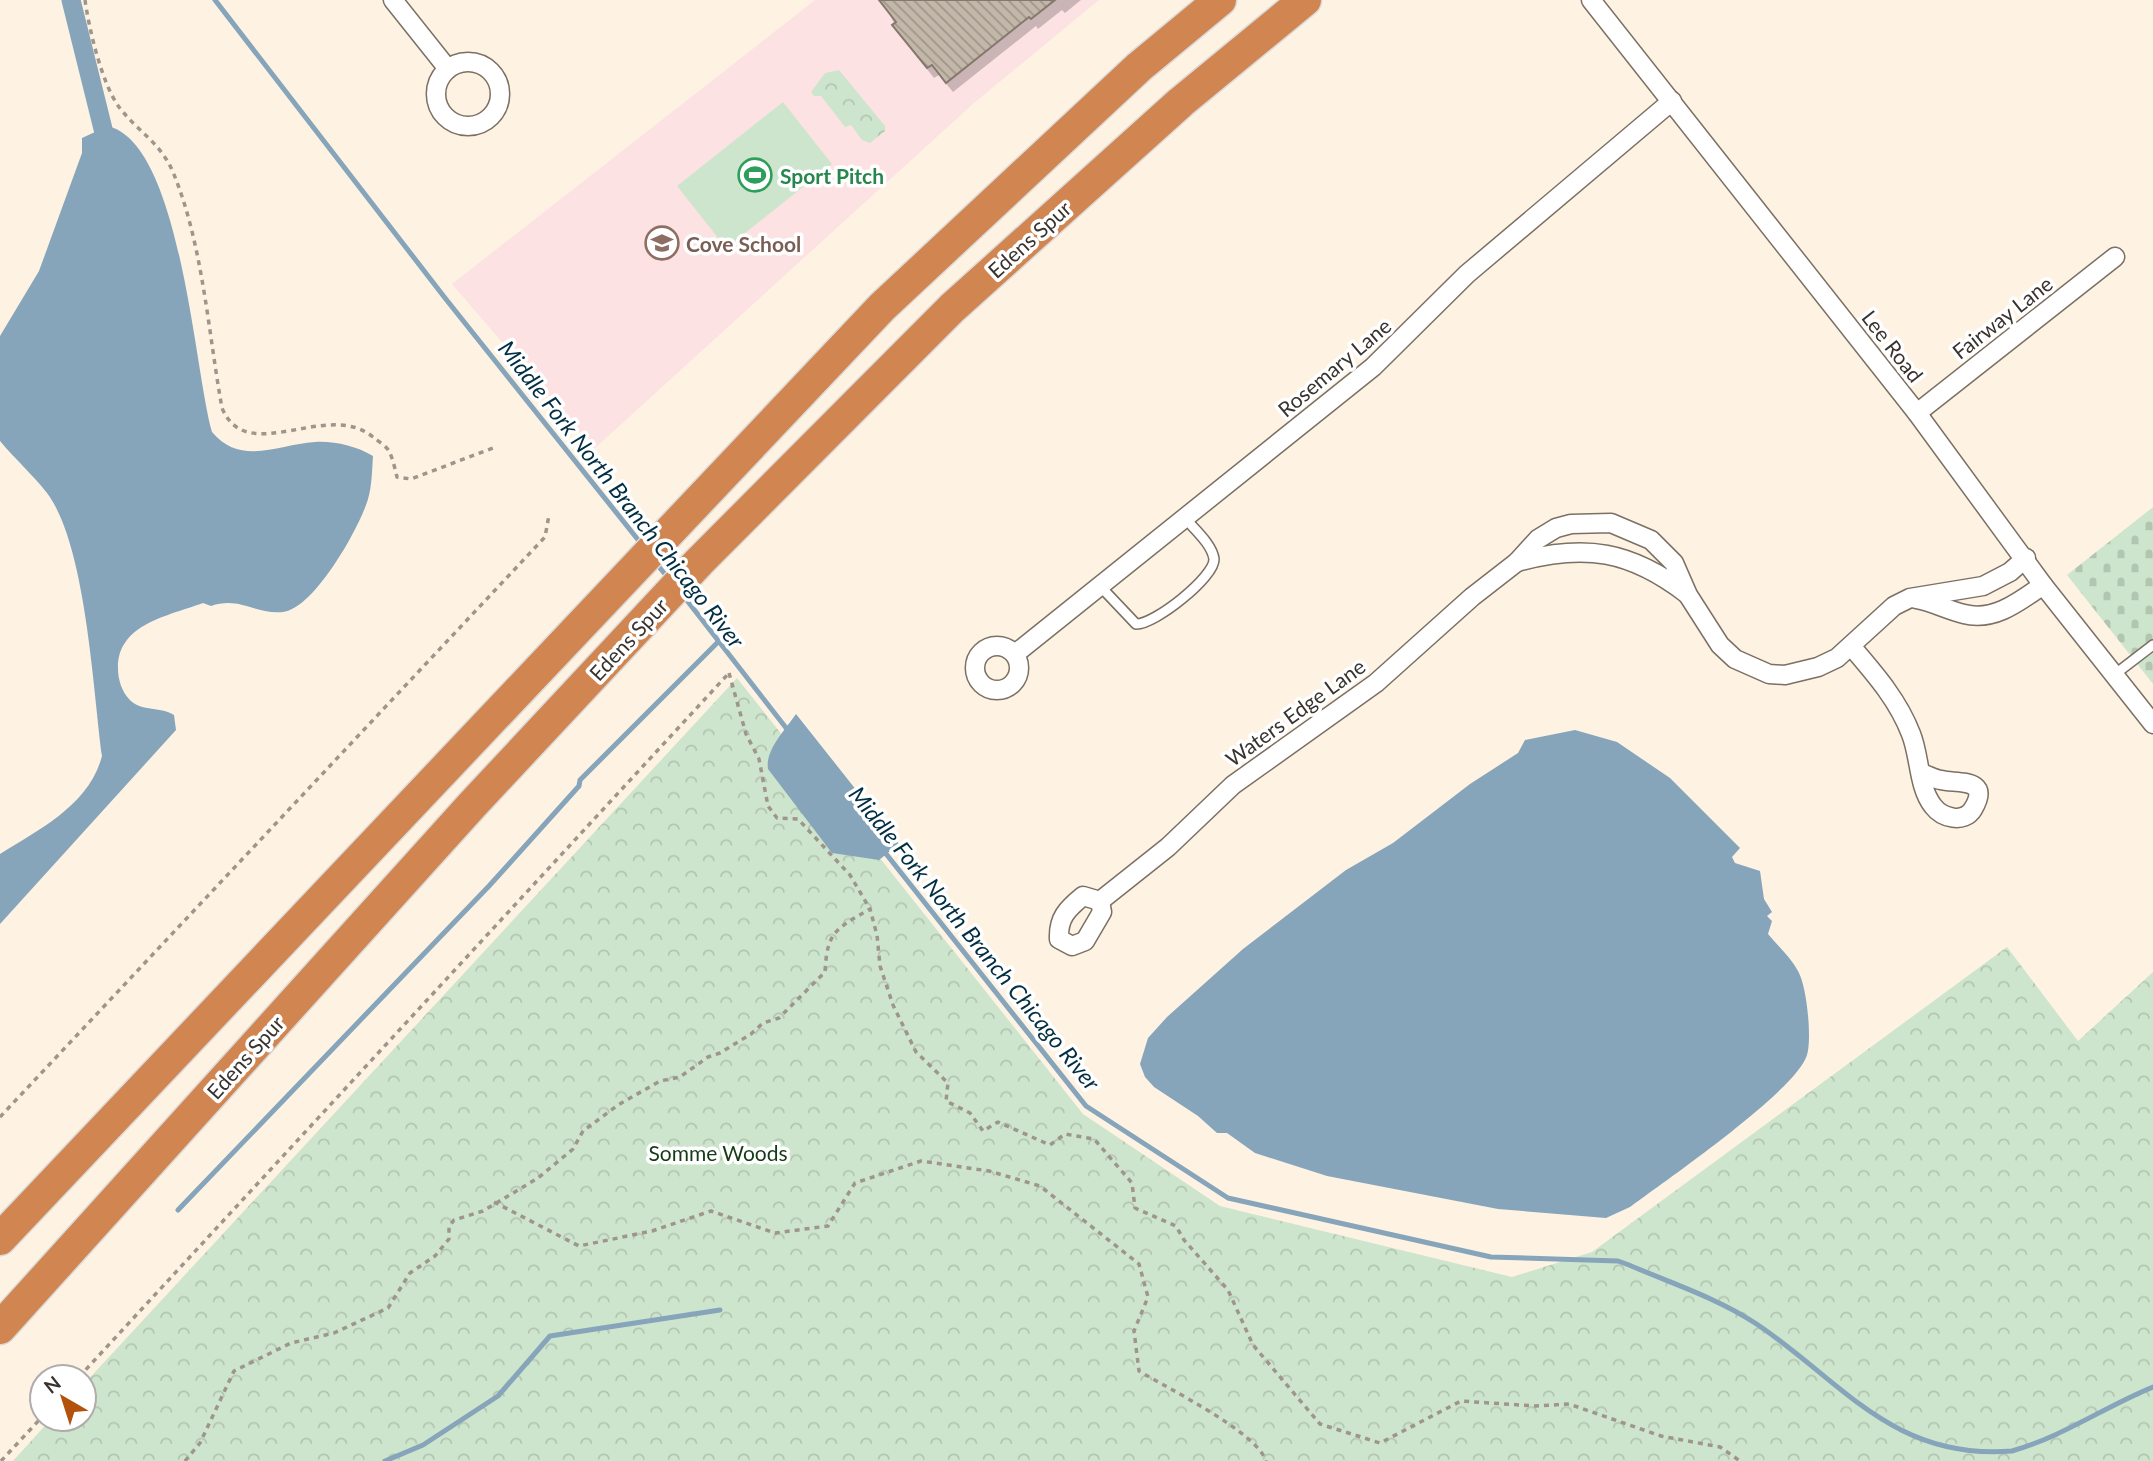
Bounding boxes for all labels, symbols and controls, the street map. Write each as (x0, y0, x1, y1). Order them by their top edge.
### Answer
sports icon: Sport Pitch (736, 156, 774, 194)
place label: Sport Pitch (780, 163, 884, 188)
street label: Edens Spur (982, 195, 1076, 283)
school or university icon: Cove School (643, 224, 681, 262)
place label: Cove School (686, 231, 801, 256)
street label: Fairway Lane (1947, 270, 2057, 364)
street label: Lee Road (1857, 305, 1929, 387)
street label: Rosemary Lane (1272, 313, 1396, 421)
water label: Middle Fork North Branch Chicago River (493, 335, 752, 654)
street label: Edens Spur (584, 593, 673, 685)
street label: Waters Edge Lane (1220, 653, 1370, 771)
water label: Middle Fork North Branch Chicago River (844, 780, 1107, 1096)
street label: Edens Spur (201, 1010, 289, 1104)
park label: Somme Woods (648, 1140, 788, 1165)
north arrow (28, 1363, 98, 1433)
text: N (39, 1371, 65, 1398)

